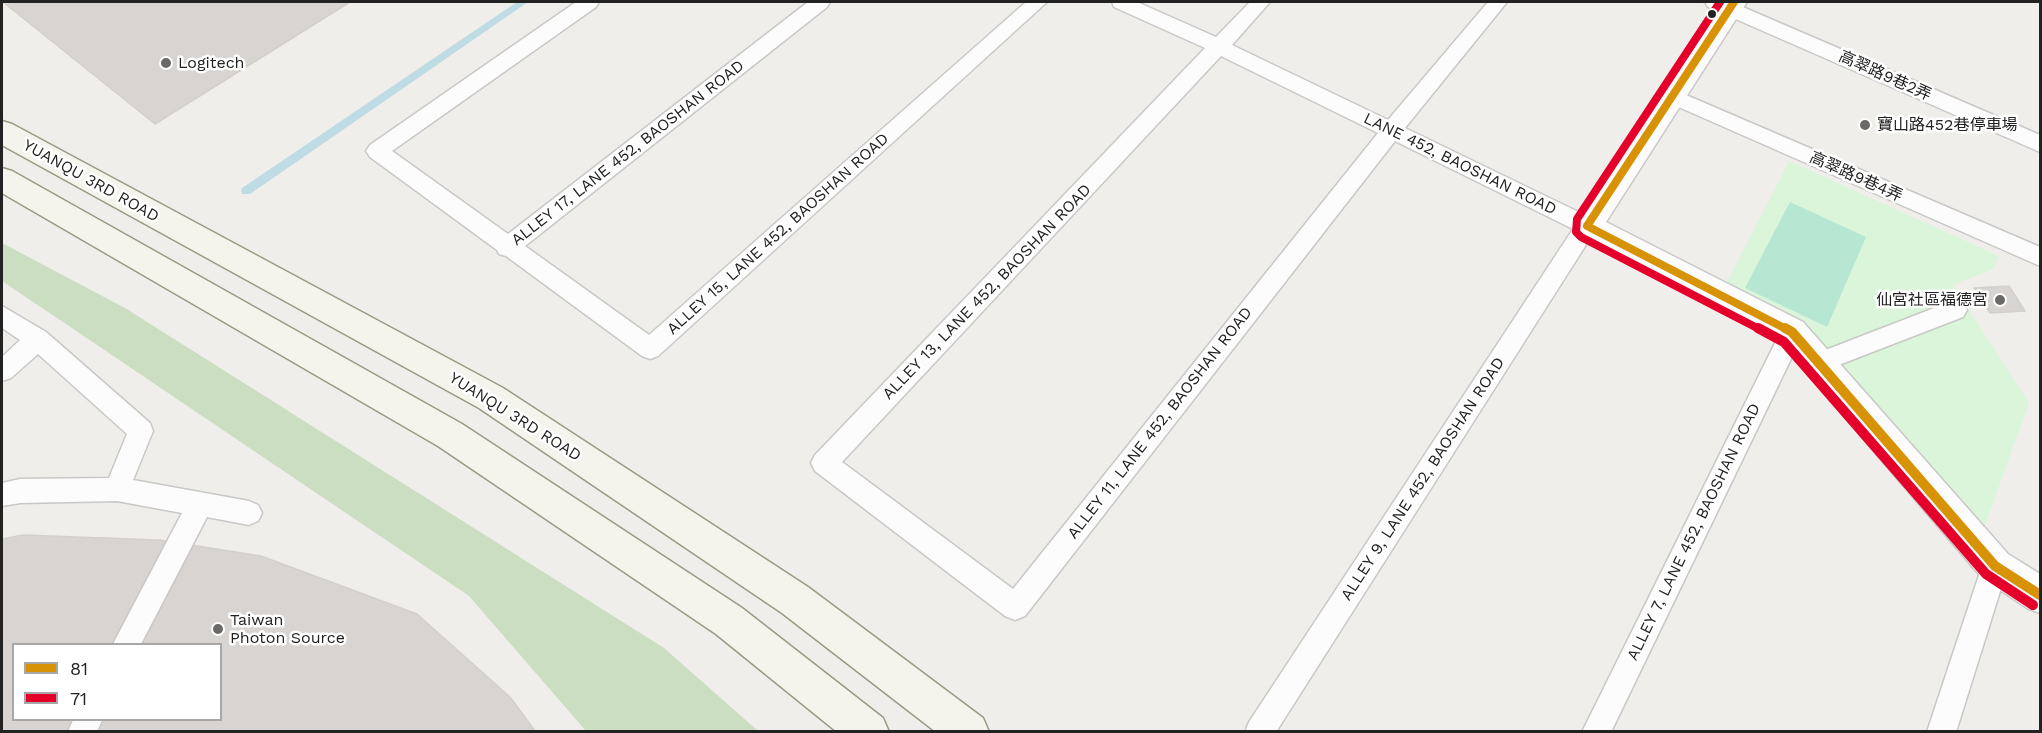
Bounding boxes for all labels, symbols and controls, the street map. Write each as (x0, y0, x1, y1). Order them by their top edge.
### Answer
unlabelled marker (1706, 8, 1718, 20)
street label: 高翠路9巷2弄 (1836, 47, 1934, 105)
place label: Logitech (178, 53, 244, 73)
marker: Logitech (159, 56, 173, 70)
street label: ALLEY 17, LANE 452, BAOSHAN ROAD (508, 56, 748, 250)
street label: LANE 452, BAOSHAN ROAD (1360, 109, 1560, 219)
place label: 寶山路452巷停車場 (1877, 115, 2017, 135)
marker: 寶山路452巷停車場 (1858, 118, 1872, 132)
street label: ALLEY 15, LANE 452, BAOSHAN ROAD (663, 129, 893, 339)
street label: YUANQU 3RD ROAD (20, 136, 162, 226)
street label: 高翠路9巷4弄 (1807, 148, 1905, 206)
street label: ALLEY 13, LANE 452, BAOSHAN ROAD (879, 180, 1095, 404)
place label: 仙宮社區福德宮 (1876, 290, 1988, 310)
marker: 仙宮社區福德宮 (1993, 293, 2007, 307)
street label: ALLEY 11, LANE 452, BAOSHAN ROAD (1064, 303, 1256, 543)
street label: ALLEY 9, LANE 452, BAOSHAN ROAD (1337, 354, 1509, 604)
street label: YUANQU 3RD ROAD (445, 368, 585, 466)
street label: ALLEY 7, LANE 452, BAOSHAN ROAD (1623, 400, 1765, 664)
place label: Taiwan Photon Source (230, 610, 345, 648)
marker: Taiwan Photon Source (211, 622, 225, 636)
legend (12, 643, 222, 721)
text: 81 (70, 658, 88, 679)
text: 71 (70, 688, 87, 709)

